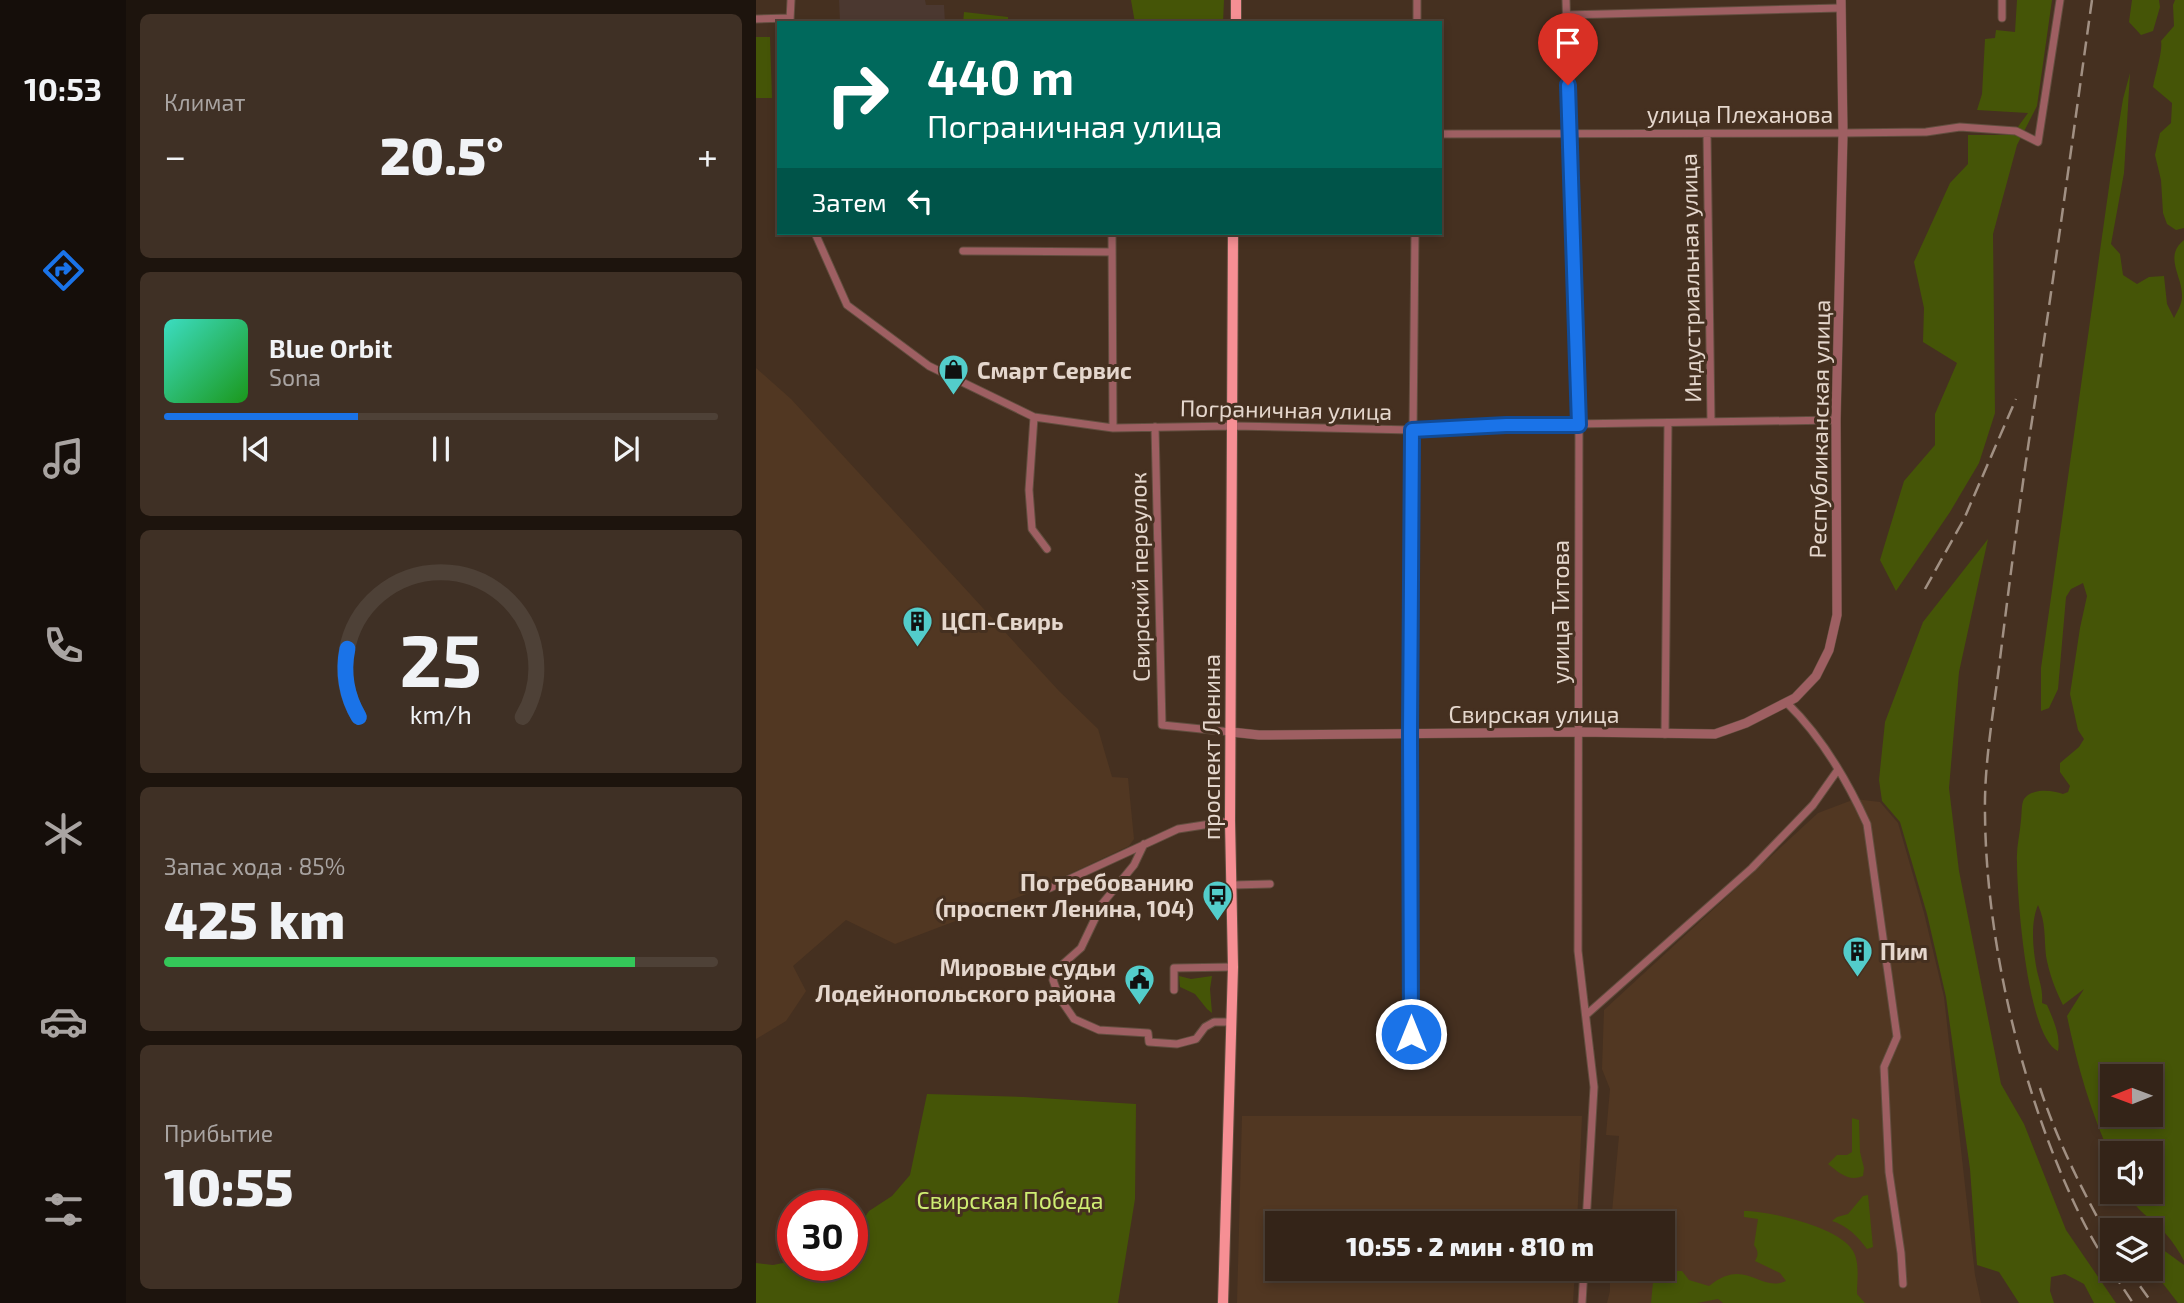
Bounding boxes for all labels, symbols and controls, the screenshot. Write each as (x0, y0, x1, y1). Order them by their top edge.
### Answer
pin (1538, 13, 1598, 85)
icon: arrive (1549, 24, 1587, 62)
text: 440 m (927, 46, 1074, 105)
icon: right (812, 49, 903, 140)
text: 10:53 (24, 69, 102, 107)
text: Климат (164, 88, 245, 116)
street label: улица Плеханова (1647, 100, 1833, 129)
text: Пограничная улица (927, 106, 1222, 144)
text: 20.5° (380, 123, 504, 185)
text: − (164, 132, 186, 178)
text: + (697, 132, 718, 178)
street label: Индустриальная улица (1674, 153, 1707, 403)
icon: left (901, 182, 939, 220)
text: Затем (812, 186, 887, 217)
icon: directions (39, 246, 88, 295)
street label: Республиканская улица (1803, 299, 1836, 559)
text: Blue Orbit (269, 332, 392, 363)
shop icon: Смарт Сервис (937, 353, 971, 397)
place label: Смарт Сервис (977, 356, 1132, 384)
text: Sona (269, 363, 321, 391)
street label: Пограничная улица (1180, 393, 1392, 426)
icon: previous (237, 430, 275, 468)
icon: pause (422, 430, 460, 468)
icon: next (607, 430, 645, 468)
icon: music (39, 434, 88, 483)
street label: Свирский переулок (1123, 472, 1156, 682)
street label: улица Титова (1546, 540, 1575, 684)
building icon: ЦСП-Свирь (901, 604, 935, 648)
place label: ЦСП-Свирь (941, 607, 1063, 635)
text: 25 (400, 615, 482, 703)
icon: phone (39, 621, 88, 670)
street label: проспект Ленина (1197, 654, 1225, 840)
text: km/h (410, 699, 472, 729)
street label: Свирская улица (1449, 700, 1619, 729)
icon: climate (39, 809, 88, 858)
text: Запас хода · 85% (164, 852, 345, 880)
place label: По требованию (проспект Ленина, 104) (935, 868, 1194, 922)
bus stop icon: По требованию (проспект Ленина, 104) (1200, 878, 1234, 922)
text: 425 km (164, 887, 345, 949)
building icon: Пим (1840, 934, 1874, 978)
place label: Пим (1880, 937, 1928, 965)
place label: Мировые судьи Лодейнопольского района (816, 953, 1116, 1007)
public building icon: Мировые судьи Лодейнопольского района (1122, 963, 1156, 1007)
icon: car (39, 997, 88, 1046)
position arrow (1374, 997, 1448, 1071)
north arrow (2100, 1064, 2163, 1127)
map controls (2100, 1064, 2163, 1281)
text: Прибытие (164, 1119, 273, 1147)
button: sound (2100, 1141, 2163, 1204)
text: 10:55 (164, 1154, 293, 1216)
icon: filters (39, 1185, 88, 1234)
park label: Свирская Победа (917, 1186, 1103, 1214)
speed limit sign: 30 (777, 1190, 868, 1281)
button: layers (2100, 1218, 2163, 1281)
text: 10:55 · 2 мин · 810 m (1346, 1230, 1594, 1261)

